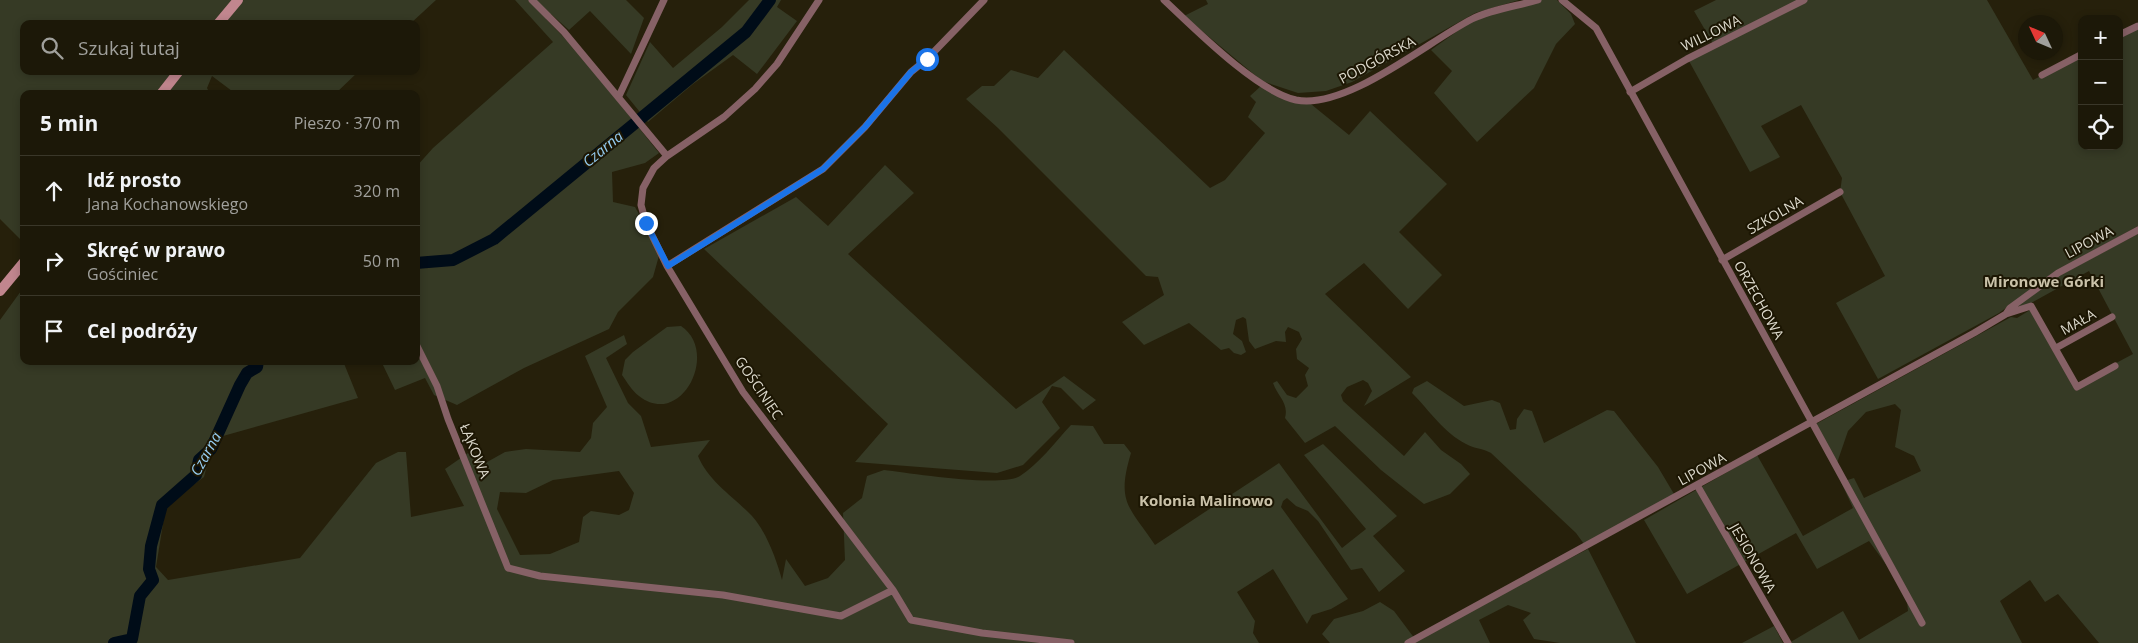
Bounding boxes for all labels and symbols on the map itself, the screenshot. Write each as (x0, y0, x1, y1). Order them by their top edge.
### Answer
street label: WILLOWA (1678, 10, 1744, 55)
north arrow (2018, 15, 2063, 60)
street label: PODGÓRSKA (1335, 31, 1419, 88)
route start (916, 48, 939, 71)
water label: Czarna (578, 125, 627, 171)
street label: SZKOLNA (1743, 191, 1806, 238)
route end (635, 212, 658, 235)
street label: LIPOWA (2061, 221, 2116, 262)
street label: ORZECHOWA (1730, 257, 1789, 343)
district label: Mironowe Górki (1984, 271, 2104, 291)
street label: MAŁA (2057, 304, 2099, 339)
street label: GOŚCINIEC (731, 352, 788, 423)
street label: ŁĄKOWA (456, 421, 495, 481)
water label: Czarna (185, 428, 226, 479)
street label: LIPOWA (1674, 448, 1729, 490)
district label: Kolonia Malinowo (1139, 490, 1273, 510)
street label: JESIONOWA (1725, 518, 1781, 596)

